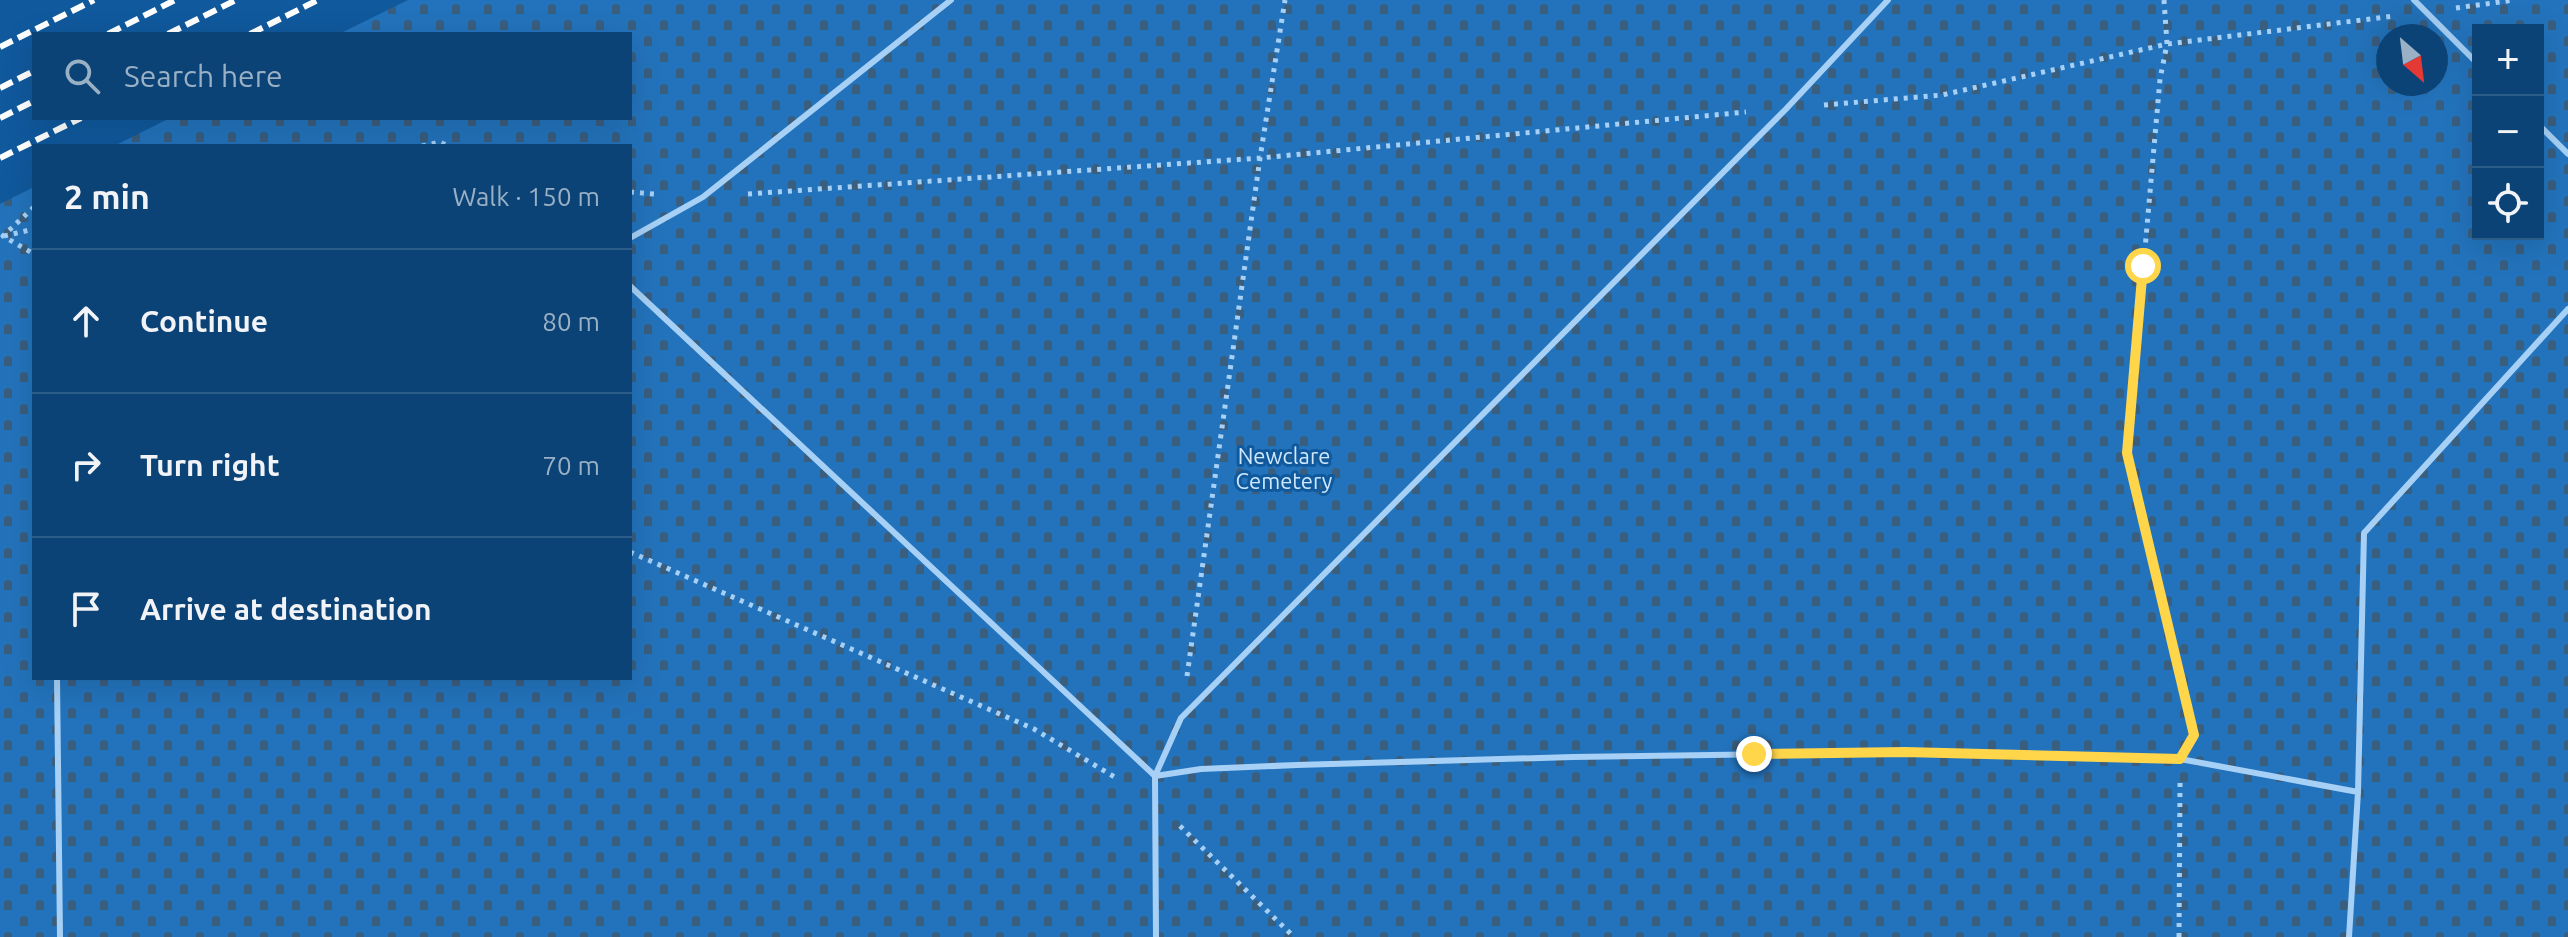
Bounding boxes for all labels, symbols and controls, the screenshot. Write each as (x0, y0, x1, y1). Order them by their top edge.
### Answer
north arrow (2376, 24, 2448, 96)
map controls (2472, 24, 2544, 240)
button: + (2472, 24, 2544, 96)
search box (32, 32, 632, 120)
icon: search (60, 54, 104, 98)
text: Search here (124, 59, 283, 93)
button: − (2472, 96, 2544, 168)
button: locate (2472, 168, 2544, 240)
text: 2 min (64, 177, 150, 215)
text: Walk · 150 m (452, 182, 600, 211)
route start (2125, 248, 2161, 284)
icon: ahead (64, 299, 108, 343)
text: Continue (140, 304, 268, 338)
text: 80 m (542, 307, 600, 336)
icon: right (64, 443, 108, 487)
park label: Newclare Cemetery (1236, 443, 1333, 493)
text: Turn right (140, 448, 280, 482)
text: 70 m (542, 451, 600, 480)
icon: arrive (64, 587, 108, 631)
text: Arrive at destination (140, 592, 432, 626)
route end (1736, 736, 1772, 772)

